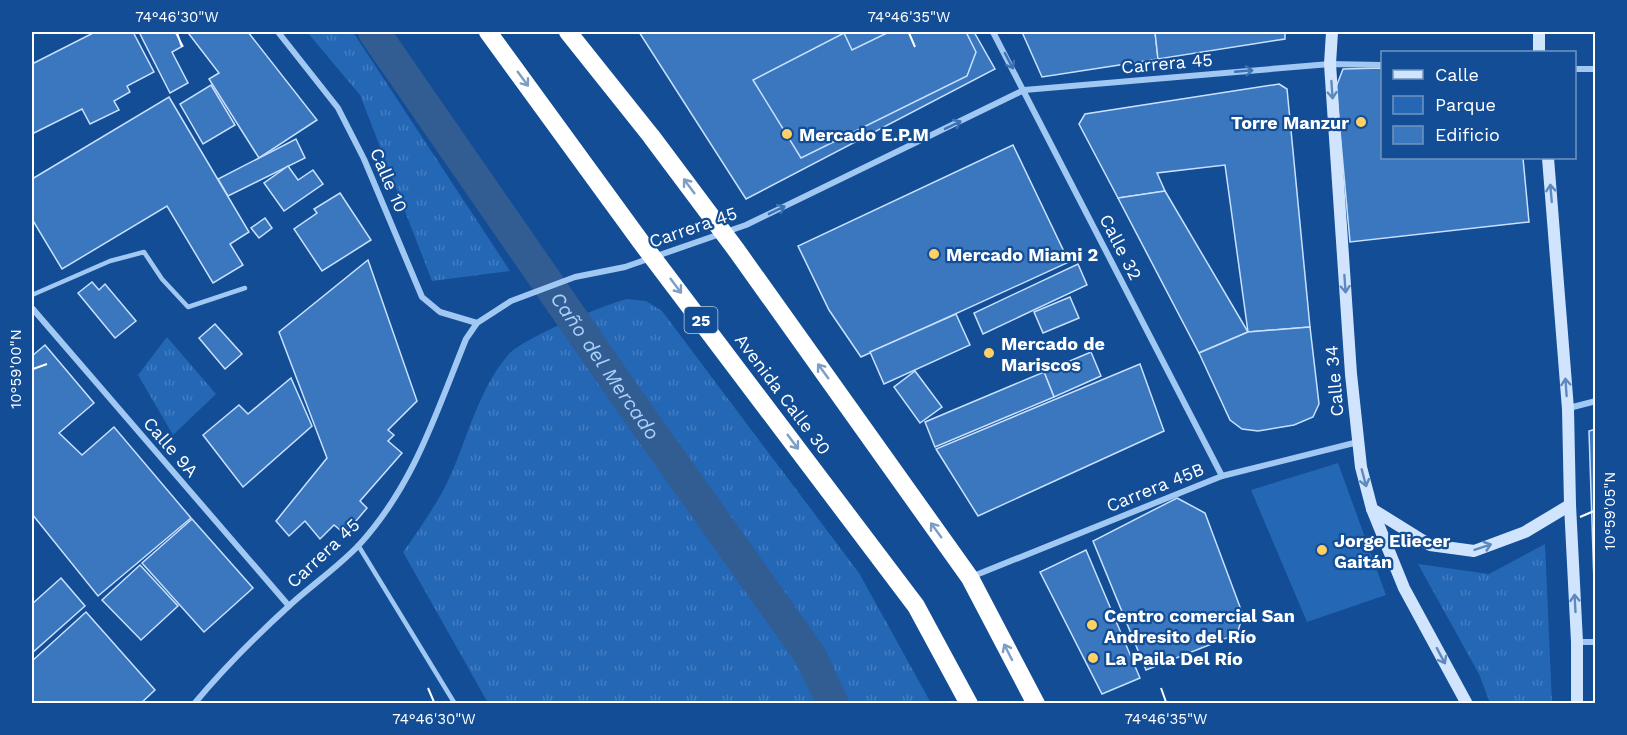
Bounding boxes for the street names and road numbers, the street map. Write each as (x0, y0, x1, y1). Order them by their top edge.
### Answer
street label: Carrera 45 (1120, 49, 1214, 77)
street label: Calle 10 (366, 145, 412, 215)
street label: Carrera 45 (646, 202, 740, 252)
street label: Calle 32 (1096, 211, 1146, 283)
road number: 25 (684, 307, 718, 333)
street label: Avenida Calle 30 (731, 329, 835, 459)
street label: Calle 34 (1320, 344, 1348, 418)
street label: Calle 9A (139, 413, 203, 481)
street label: Carrera 45B (1103, 458, 1207, 516)
street label: Carrera 45 (282, 514, 364, 592)

